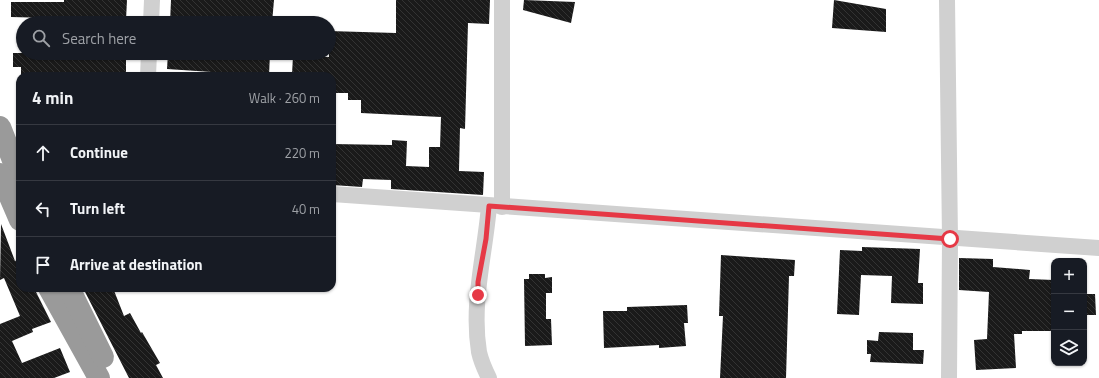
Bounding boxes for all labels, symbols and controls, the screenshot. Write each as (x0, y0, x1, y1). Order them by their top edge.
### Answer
search box (16, 16, 336, 60)
icon: search (30, 27, 52, 49)
text: Search here (62, 27, 136, 50)
text: 4 min (32, 85, 73, 111)
text: Walk · 260 m (249, 88, 320, 108)
text: Continue (70, 141, 128, 164)
icon: ahead (32, 142, 54, 164)
text: 220 m (284, 143, 320, 163)
text: Turn left (70, 197, 125, 220)
icon: left (32, 198, 54, 220)
text: 40 m (292, 199, 320, 219)
route start (941, 230, 959, 248)
text: Arrive at destination (70, 253, 203, 276)
icon: arrive (32, 254, 54, 276)
map controls (1051, 258, 1087, 366)
button: + (1051, 258, 1087, 294)
route end (469, 286, 487, 304)
button: − (1051, 294, 1087, 330)
button: layers (1051, 330, 1087, 366)

